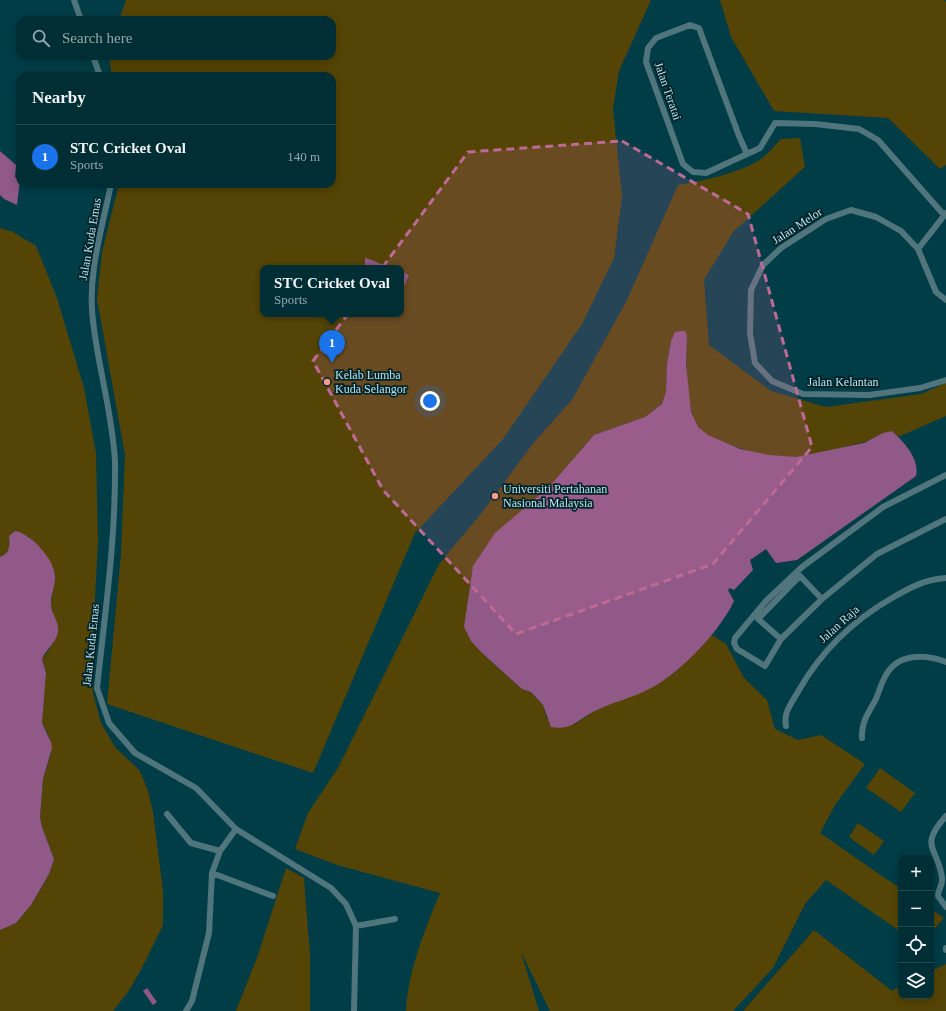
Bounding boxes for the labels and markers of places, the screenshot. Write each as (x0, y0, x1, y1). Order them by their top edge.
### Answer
pin: 1 (319, 330, 345, 363)
place label: Kelab Lumba Kuda Selangor (335, 368, 407, 396)
marker: Kelab Lumba Kuda Selangor (322, 377, 332, 387)
place label: Universiti Pertahanan Nasional Malaysia (503, 482, 607, 510)
marker: Universiti Pertahanan Nasional Malaysia (490, 491, 500, 501)

